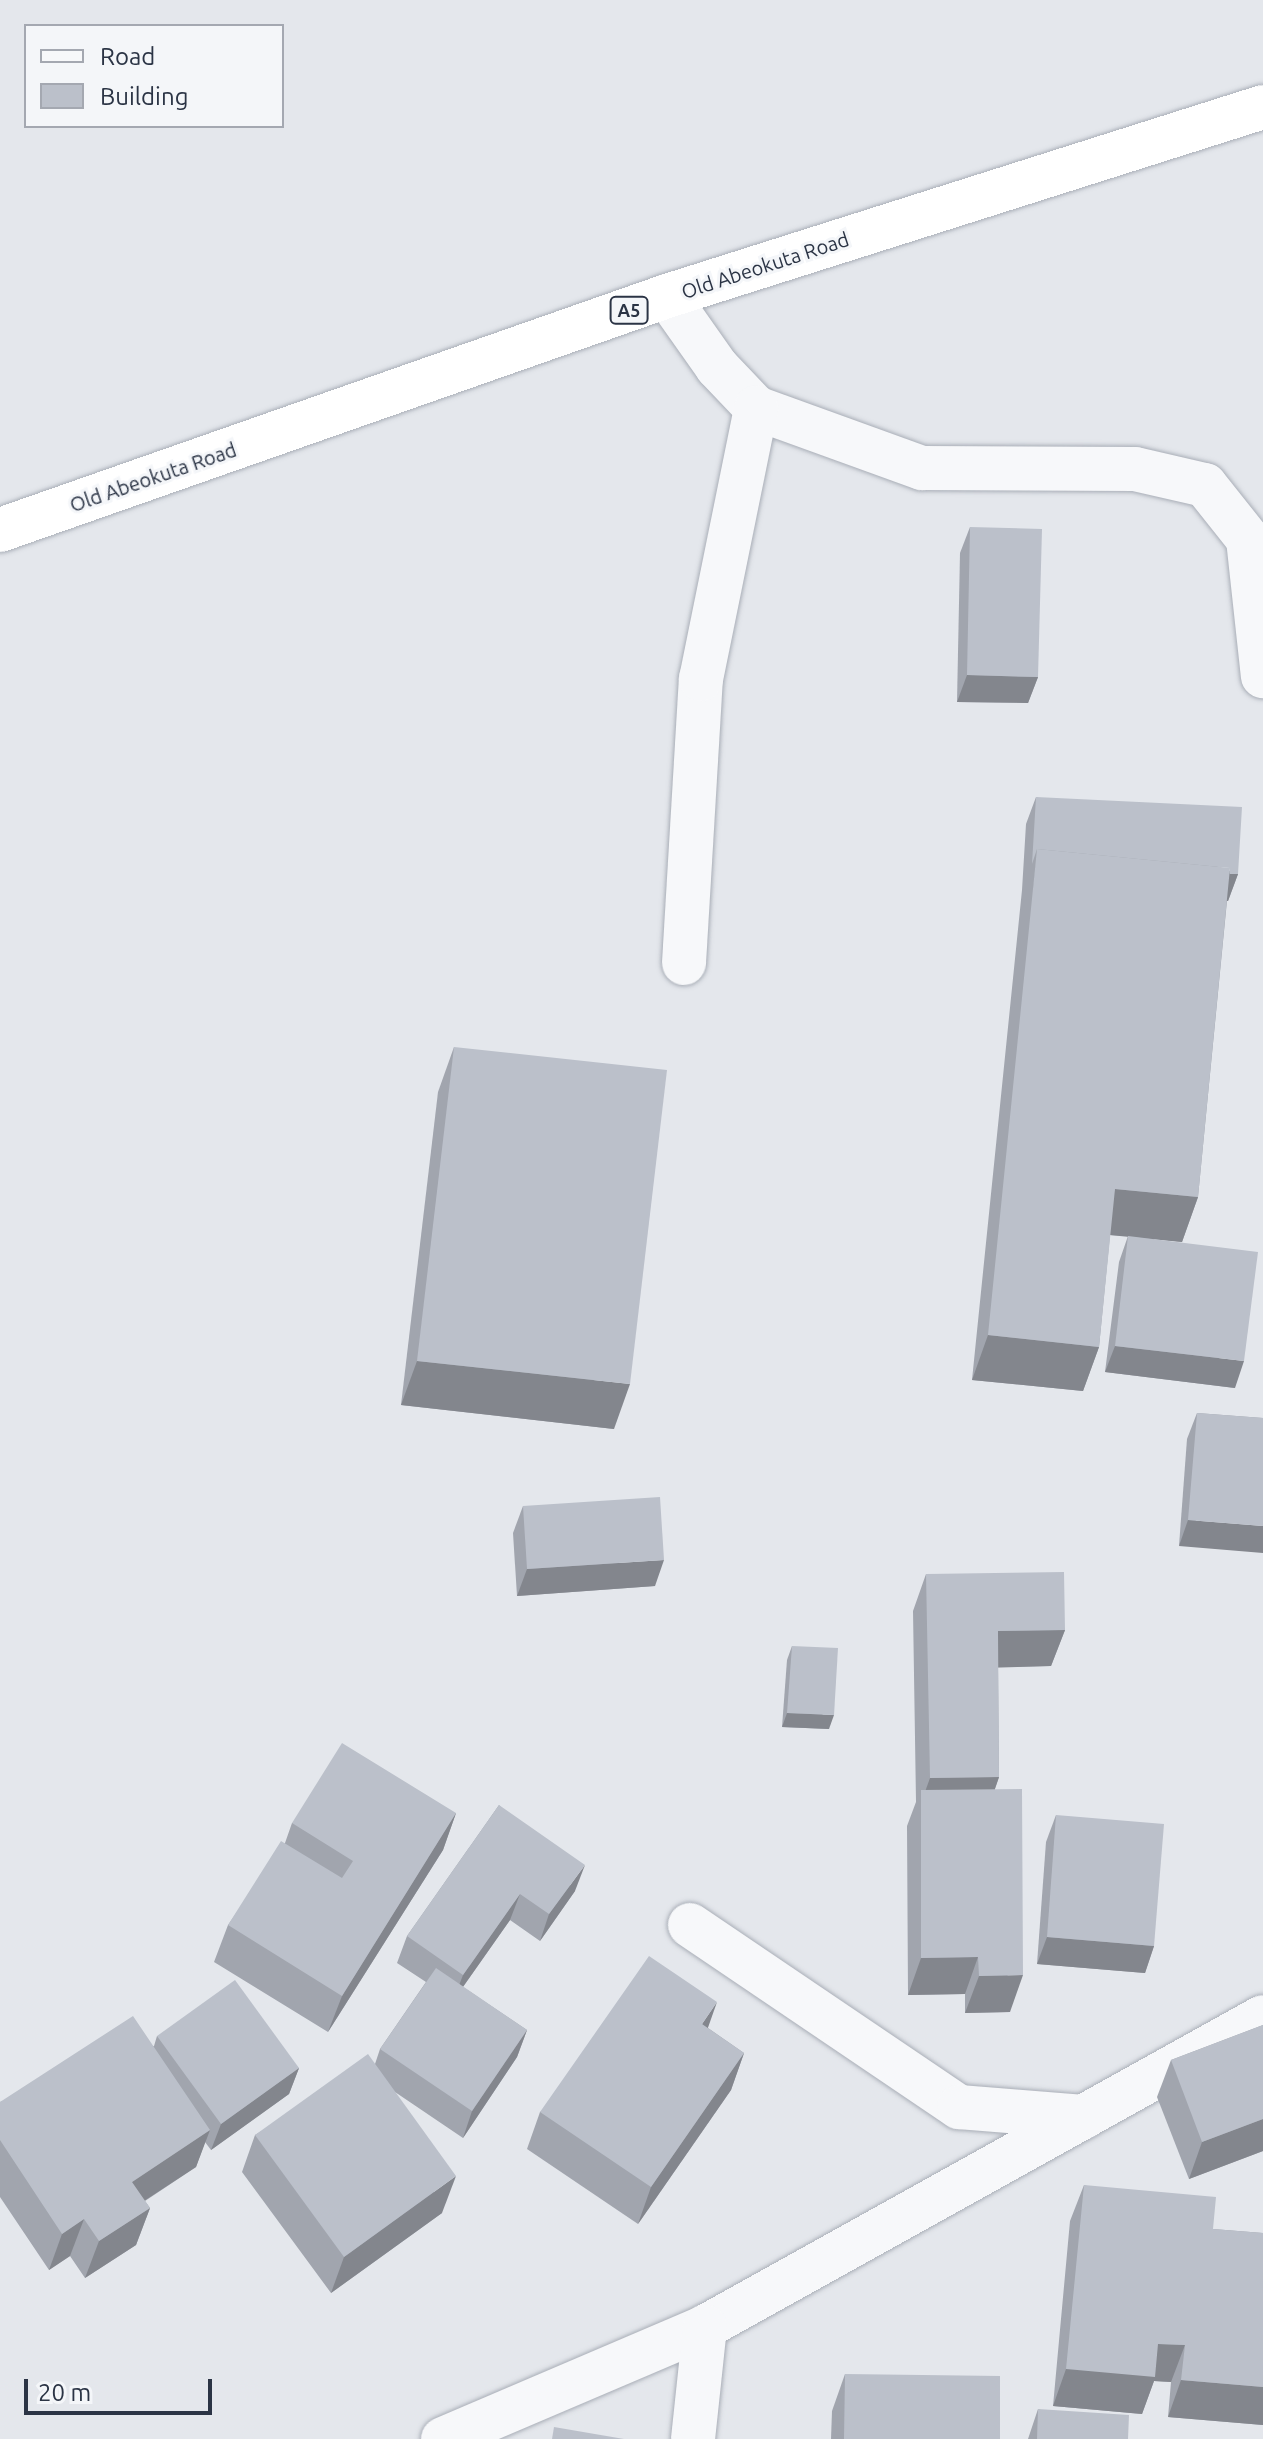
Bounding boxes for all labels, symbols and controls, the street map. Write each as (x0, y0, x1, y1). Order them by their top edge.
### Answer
legend (24, 24, 284, 128)
text: Road (100, 43, 155, 70)
text: Building (100, 83, 188, 110)
street label: Old Abeokuta Road (678, 227, 852, 303)
road number: A5 (609, 296, 649, 324)
street label: Old Abeokuta Road (66, 437, 240, 517)
scale bar (28, 2363, 216, 2413)
text: 20 m (38, 2379, 91, 2406)

